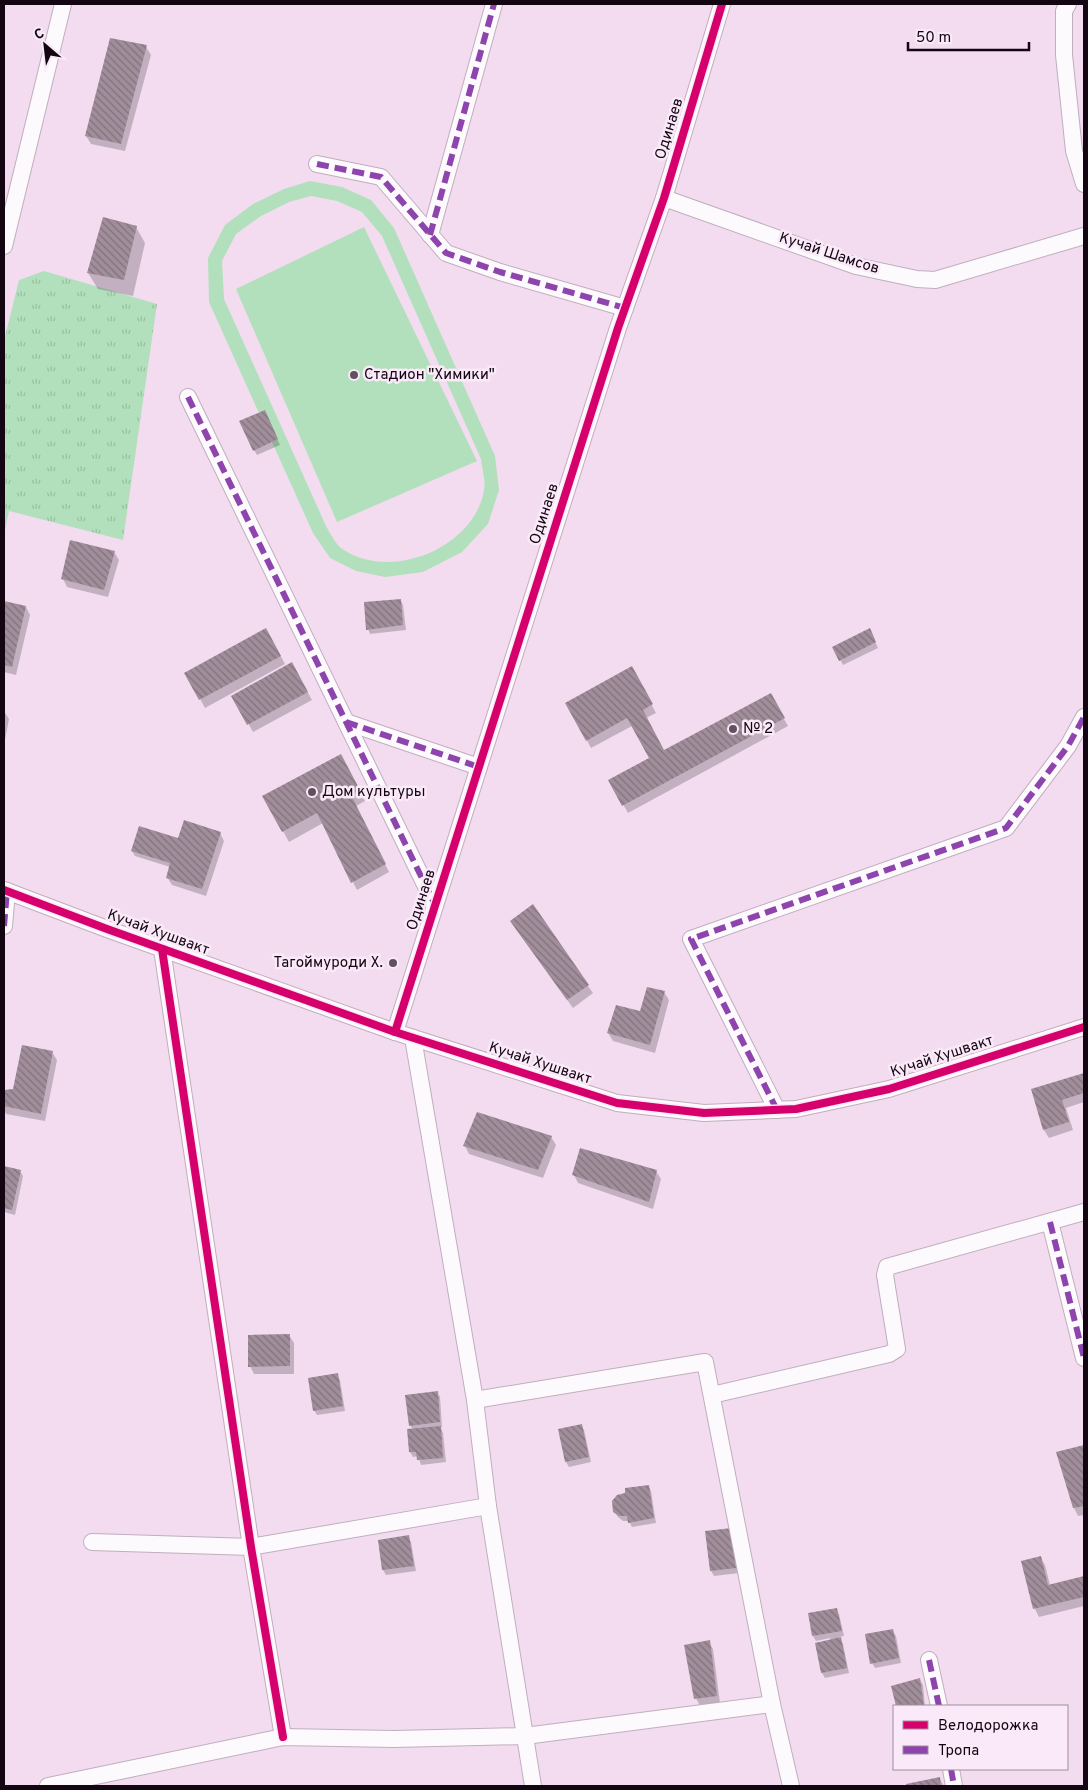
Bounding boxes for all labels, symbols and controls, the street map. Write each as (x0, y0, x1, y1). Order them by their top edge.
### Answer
north arrow (20, 20, 70, 70)
scale bar (908, 20, 1029, 52)
text: С (32, 25, 48, 44)
text: 50 m (916, 29, 951, 48)
street label: Одинаев (652, 96, 688, 162)
street label: Кучай Шамсов (776, 229, 882, 279)
place label: Стадион "Химики" (364, 366, 495, 385)
marker: Стадион "Химики" (348, 369, 360, 381)
street label: Одинаев (526, 481, 564, 547)
place label: № 2 (743, 720, 773, 739)
marker: № 2 (727, 723, 739, 735)
place label: Дом культуры (322, 783, 425, 802)
marker: Дом культуры (306, 786, 318, 798)
street label: Одинаев (403, 867, 441, 933)
street label: Кучай Хушвакт (104, 906, 212, 960)
place label: Тагоймуроди Х. (273, 954, 383, 973)
marker: Тагоймуроди Х. (387, 957, 399, 969)
street label: Кучай Хушвакт (888, 1031, 996, 1083)
street label: Кучай Хушвакт (486, 1038, 594, 1090)
legend (893, 1705, 1068, 1770)
text: Велодорожка (938, 1717, 1038, 1736)
text: Тропа (938, 1742, 979, 1761)

